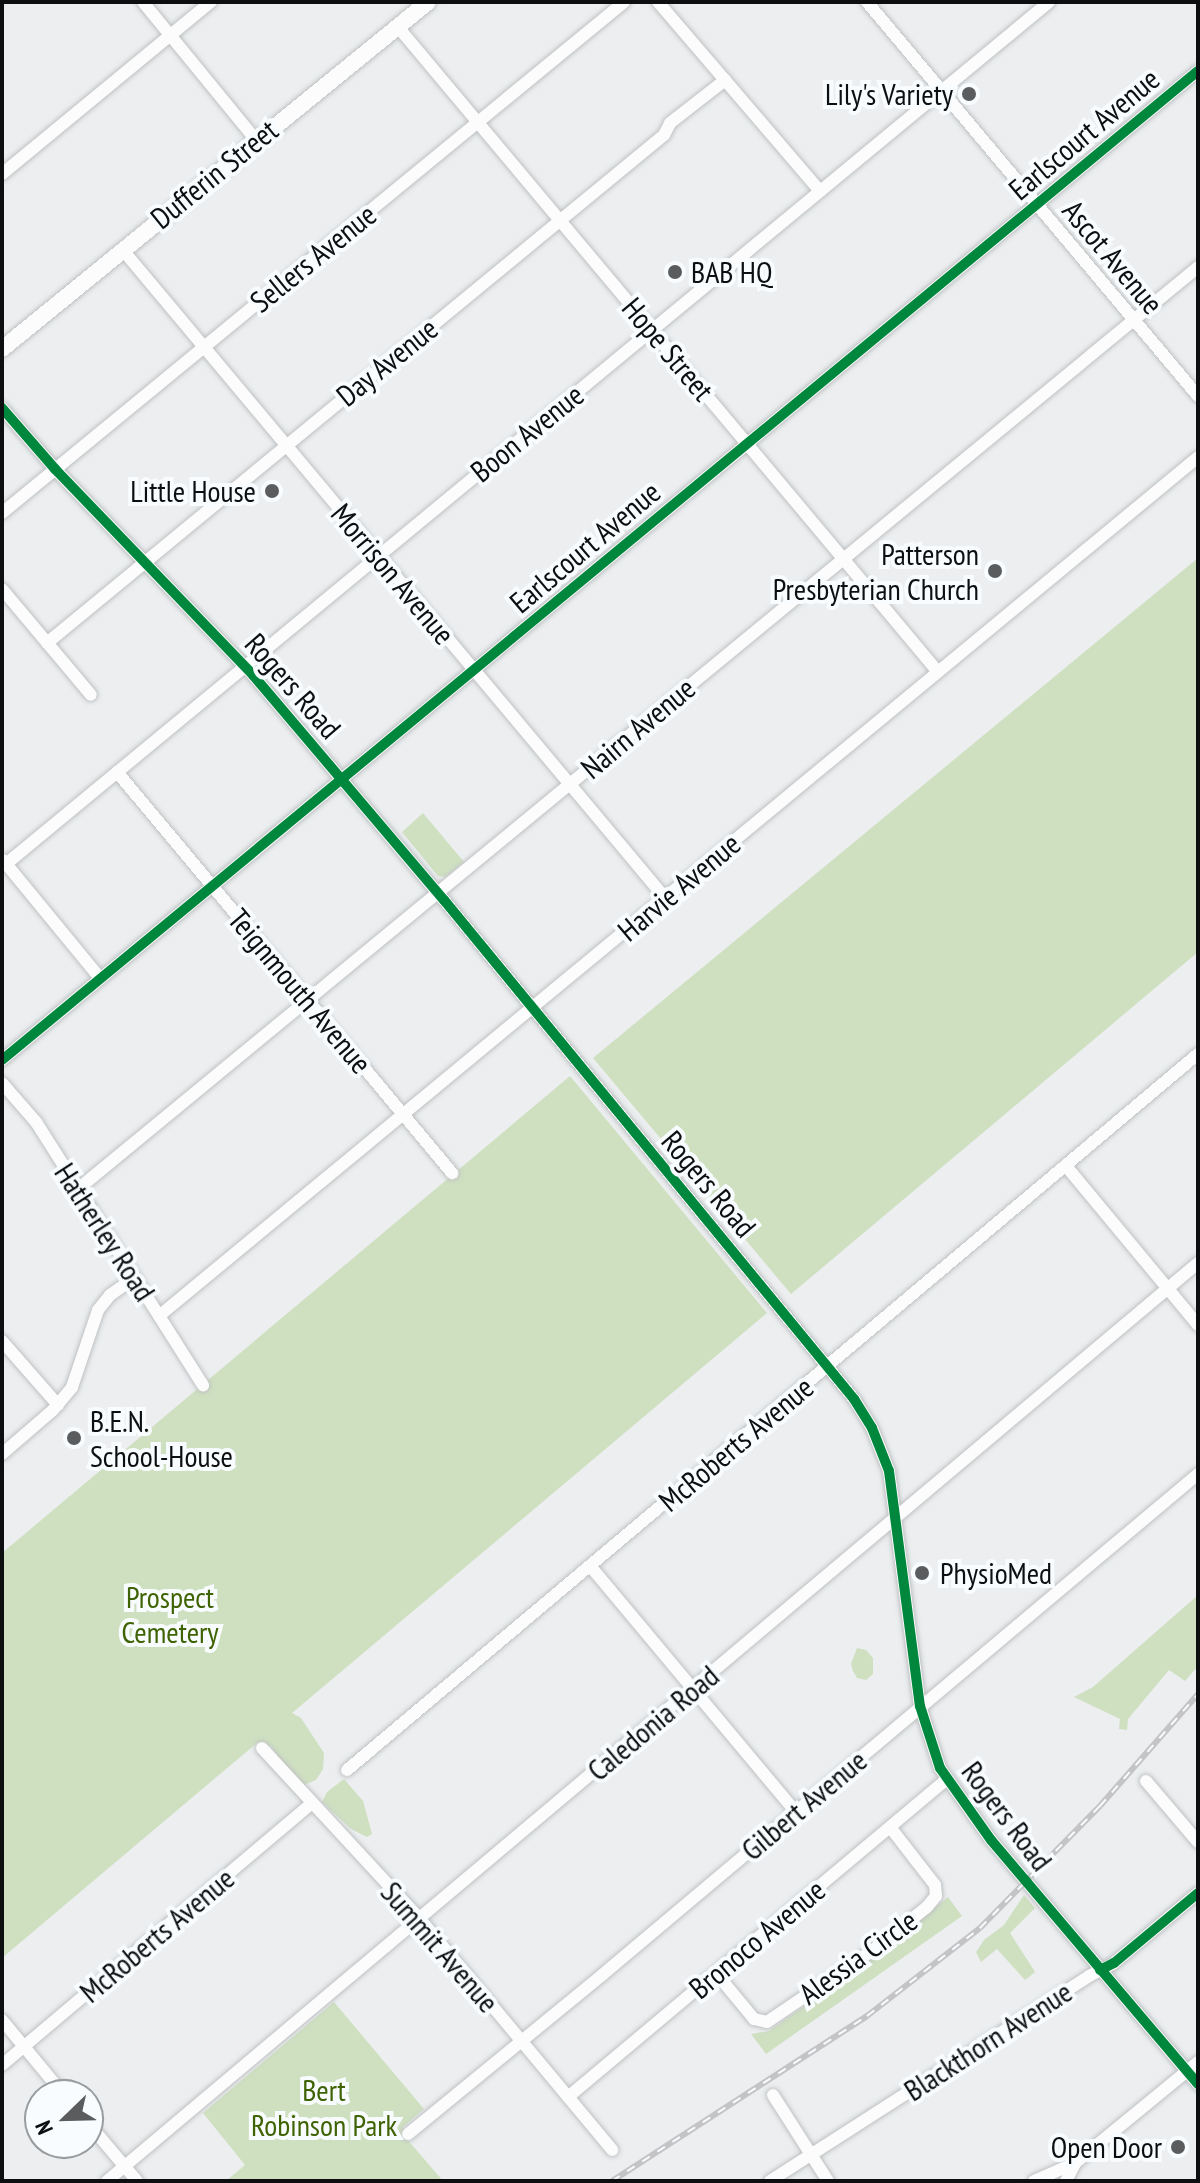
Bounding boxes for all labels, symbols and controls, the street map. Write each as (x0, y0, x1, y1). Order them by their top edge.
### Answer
street label: Earlscourt Avenue (1001, 60, 1167, 208)
place label: Lily's Variety (824, 76, 953, 112)
marker: Lily's Variety (960, 85, 978, 103)
street label: Dufferin Street (143, 112, 285, 236)
street label: Ascot Avenue (1055, 193, 1171, 321)
street label: Sellers Avenue (243, 196, 383, 320)
place label: BAB HQ (691, 254, 772, 290)
marker: BAB HQ (666, 263, 684, 281)
street label: Hope Street (615, 290, 721, 408)
street label: Day Avenue (329, 310, 445, 414)
street label: Boon Avenue (463, 376, 591, 490)
place label: Little House (130, 473, 256, 509)
street label: Earlscourt Avenue (502, 473, 668, 621)
marker: Little House (263, 482, 281, 500)
street label: Morrison Avenue (323, 496, 463, 652)
place label: Patterson Presbyterian Church (773, 536, 979, 606)
marker: Patterson Presbyterian Church (986, 562, 1004, 580)
street label: Rogers Road (238, 626, 348, 746)
street label: Nairn Avenue (573, 670, 703, 786)
street label: Harvie Avenue (610, 825, 748, 949)
street label: Teignmouth Avenue (220, 901, 380, 1081)
street label: Rogers Road (654, 1124, 764, 1244)
street label: Hatherley Road (47, 1156, 163, 1308)
street label: McRoberts Avenue (651, 1369, 821, 1519)
place label: B.E.N. School-House (90, 1403, 233, 1474)
marker: B.E.N. School-House (65, 1429, 83, 1447)
place label: PhysioMed (940, 1555, 1052, 1591)
marker: PhysioMed (911, 1562, 933, 1584)
park label: Prospect Cemetery (121, 1579, 219, 1650)
street label: Caledonia Road (580, 1658, 726, 1788)
street label: Gilbert Avenue (734, 1742, 874, 1868)
street label: Rogers Road (954, 1754, 1060, 1878)
street label: McRoberts Avenue (72, 1860, 242, 2010)
street label: Bronoco Avenue (682, 1872, 832, 2006)
street label: Summit Avenue (373, 1874, 507, 2020)
street label: Alessia Circle (792, 1902, 924, 2012)
street label: Blackthorn Avenue (897, 1973, 1079, 2109)
park label: Bert Robinson Park (251, 2072, 397, 2142)
north arrow (24, 2079, 104, 2159)
text: N (29, 2117, 59, 2139)
place label: Open Door (1051, 2129, 1162, 2165)
marker: Open Door (1169, 2138, 1187, 2156)

